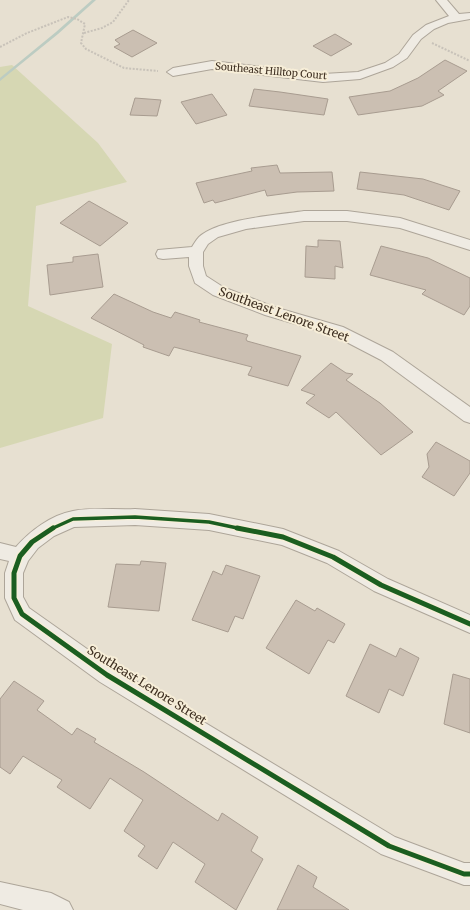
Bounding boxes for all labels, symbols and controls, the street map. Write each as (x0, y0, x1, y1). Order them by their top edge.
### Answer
street label: Southeast Hilltop Court (214, 60, 328, 82)
street label: Southeast Lenore Street (217, 283, 352, 345)
street label: Southeast Lenore Street (85, 642, 210, 728)

